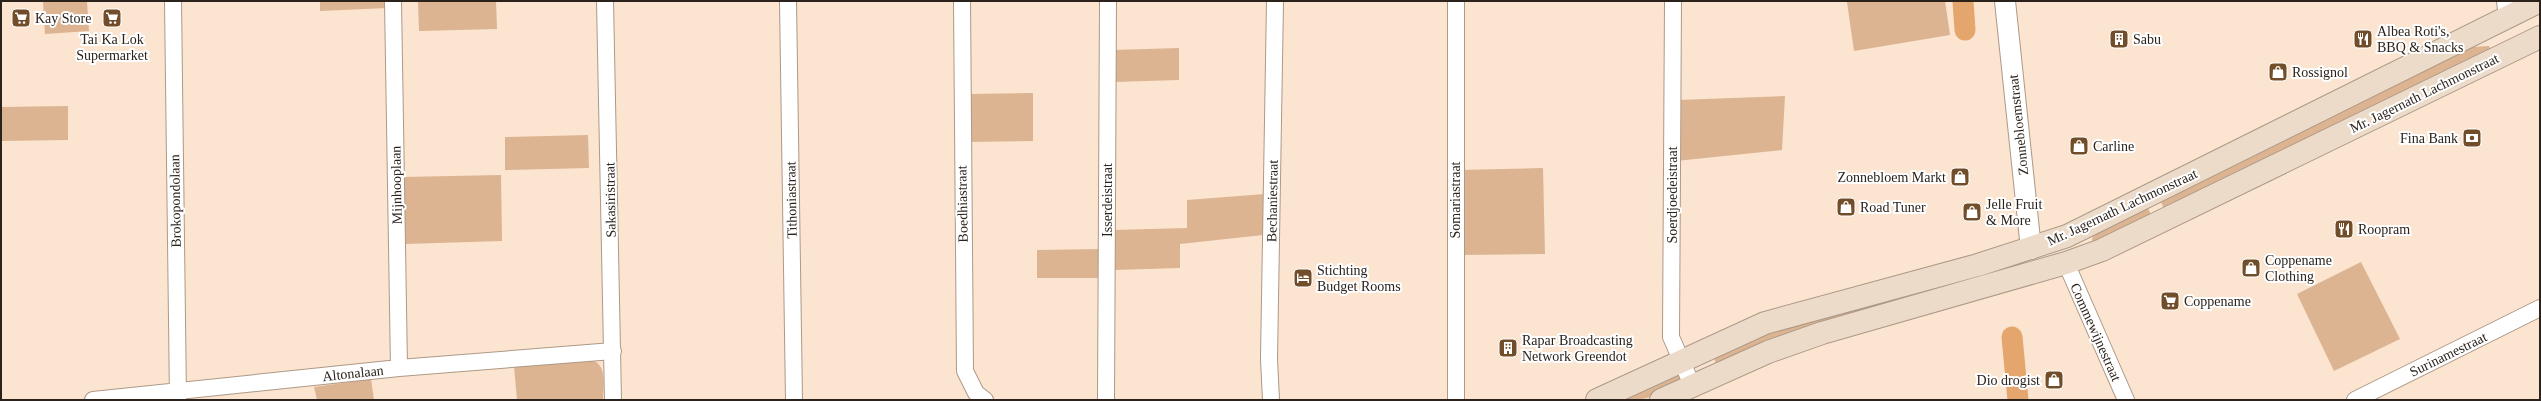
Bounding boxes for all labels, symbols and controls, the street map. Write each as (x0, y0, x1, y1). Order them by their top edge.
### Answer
supermarket icon: Kay Store (10, 7, 32, 29)
supermarket icon: Tai Ka Lok Supermarket (101, 7, 123, 29)
place label: Kay Store (35, 11, 91, 26)
place label: Albea Roti's, BBQ & Snacks (2377, 24, 2463, 55)
building icon: Sabu (2108, 28, 2130, 50)
restaurant icon: Albea Roti's, BBQ & Snacks (2352, 28, 2374, 50)
place label: Tai Ka Lok Supermarket (76, 32, 148, 63)
place label: Sabu (2133, 32, 2161, 47)
street label: Mr. Jagernath Lachmonstraat (2347, 51, 2501, 136)
shop icon: Rossignol (2267, 61, 2289, 83)
place label: Rossignol (2292, 65, 2348, 80)
street label: Zonnebloemstraat (2006, 74, 2031, 176)
bank icon: Fina Bank (2461, 127, 2483, 149)
place label: Fina Bank (2400, 131, 2458, 146)
shop icon: Carline (2068, 135, 2090, 157)
place label: Carline (2093, 139, 2134, 154)
street label: Mijnhooplaan (388, 146, 405, 224)
street label: Soerdjoedeistraat (1665, 146, 1680, 244)
street label: Brokopondolaan (167, 154, 184, 248)
street label: Bechaniestraat (1264, 160, 1281, 242)
street label: Tithoniastraat (783, 161, 800, 239)
street label: Somariastraat (1448, 161, 1463, 238)
street label: Sakasiristraat (602, 162, 619, 238)
street label: Isserdeistraat (1100, 163, 1115, 237)
street label: Boedhiastraat (954, 165, 971, 243)
shop icon: Zonnebloem Markt (1949, 166, 1971, 188)
street label: Mr. Jagernath Lachmonstraat (2045, 166, 2200, 249)
place label: Zonnebloem Markt (1838, 170, 1946, 185)
shop icon: Road Tuner (1835, 196, 1857, 218)
place label: Jelle Fruit & More (1986, 197, 2042, 228)
place label: Road Tuner (1860, 200, 1926, 215)
shop icon: Jelle Fruit & More (1961, 201, 1983, 223)
restaurant icon: Roopram (2333, 218, 2355, 240)
place label: Roopram (2358, 222, 2410, 237)
place label: Coppename Clothing (2265, 253, 2332, 284)
shop icon: Coppename Clothing (2240, 257, 2262, 279)
place label: Stichting Budget Rooms (1317, 263, 1401, 294)
hotel icon: Stichting Budget Rooms (1292, 267, 1314, 289)
street label: Commewijnestraat (2067, 281, 2124, 384)
supermarket icon: Coppename (2159, 290, 2181, 312)
place label: Coppename (2184, 294, 2251, 309)
street label: Surinamestraat (2407, 329, 2489, 380)
place label: Rapar Broadcasting Network Greendot (1522, 333, 1633, 364)
building icon: Rapar Broadcasting Network Greendot (1497, 337, 1519, 359)
street label: Altonalaan (322, 363, 384, 384)
shop icon: Dio drogist (2043, 369, 2065, 391)
place label: Dio drogist (1977, 373, 2040, 388)

